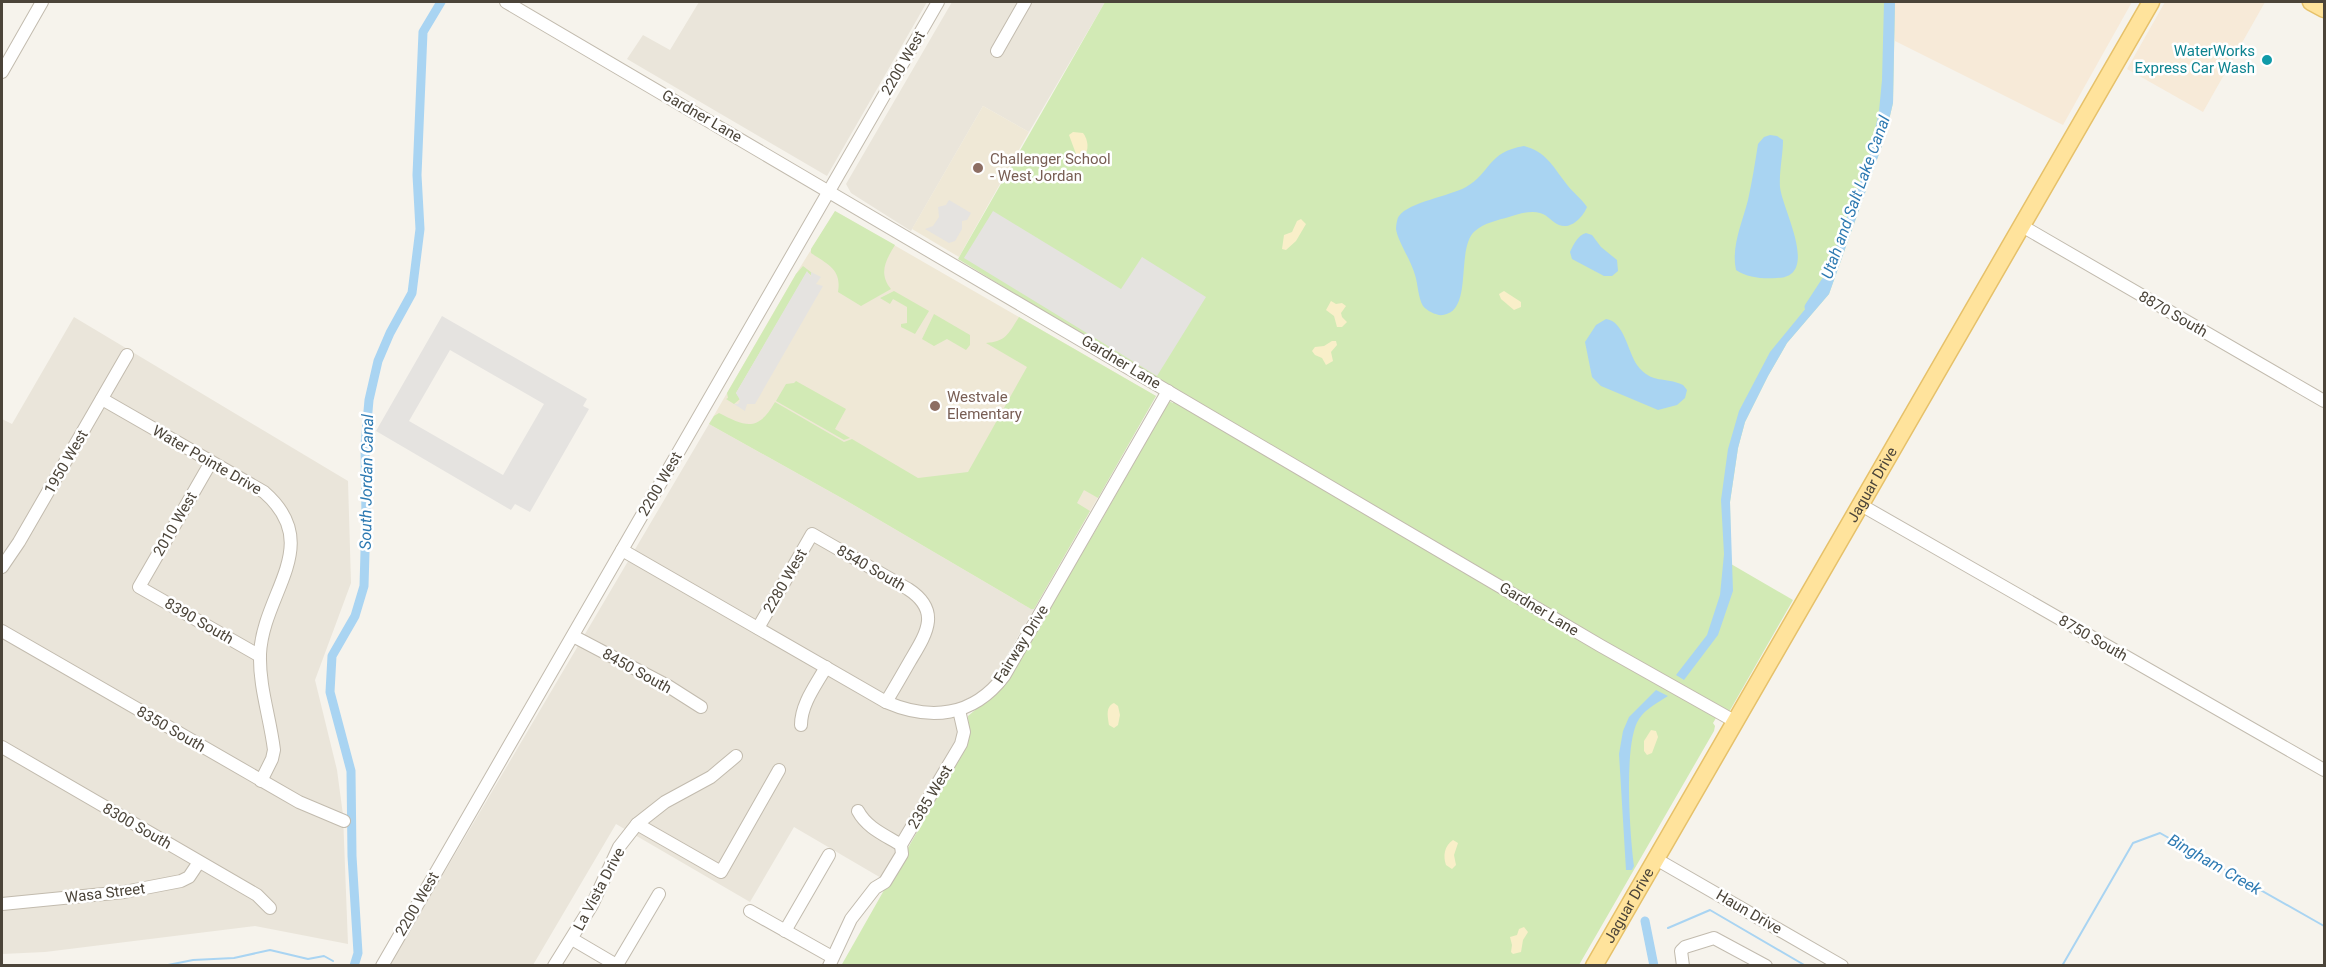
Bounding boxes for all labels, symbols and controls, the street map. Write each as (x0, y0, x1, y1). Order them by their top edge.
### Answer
street label: 2200 West (877, 28, 929, 98)
place label: WaterWorks Express Car Wash (2135, 42, 2255, 77)
marker: WaterWorks Express Car Wash (2260, 53, 2274, 67)
street label: Gardner Lane (659, 86, 745, 146)
water label: Utah and Salt Lake Canal (1817, 113, 1894, 281)
place label: Challenger School - West Jordan (990, 150, 1111, 185)
marker: Challenger School - West Jordan (971, 161, 985, 175)
street label: 8870 South (2135, 287, 2211, 341)
street label: Gardner Lane (1078, 331, 1164, 393)
place label: Westvale Elementary (947, 388, 1022, 423)
marker: Westvale Elementary (928, 399, 942, 413)
water label: South Jordan Canal (356, 414, 377, 550)
street label: Water Pointe Drive (149, 421, 265, 499)
street label: 1950 West (40, 427, 92, 497)
street label: Jaguar Drive (1843, 444, 1901, 525)
street label: 2200 West (634, 449, 686, 519)
street label: 2010 West (149, 489, 201, 559)
street label: 8540 South (833, 541, 909, 595)
street label: 2280 West (759, 546, 811, 616)
street label: Gardner Lane (1496, 578, 1582, 640)
street label: 8390 South (161, 594, 237, 648)
street label: Fairway Drive (990, 602, 1052, 686)
street label: 8750 South (2055, 611, 2131, 665)
street label: 8450 South (599, 645, 675, 697)
street label: 8350 South (133, 702, 209, 756)
street label: 2385 West (904, 762, 956, 832)
street label: 8300 South (99, 799, 175, 853)
water label: Bingham Creek (2165, 830, 2266, 899)
street label: La Vista Drive (570, 844, 628, 934)
street label: Jaguar Drive (1600, 865, 1658, 946)
street label: 2200 West (391, 869, 443, 939)
street label: Wasa Street (64, 879, 146, 907)
street label: Haun Drive (1713, 886, 1785, 938)

